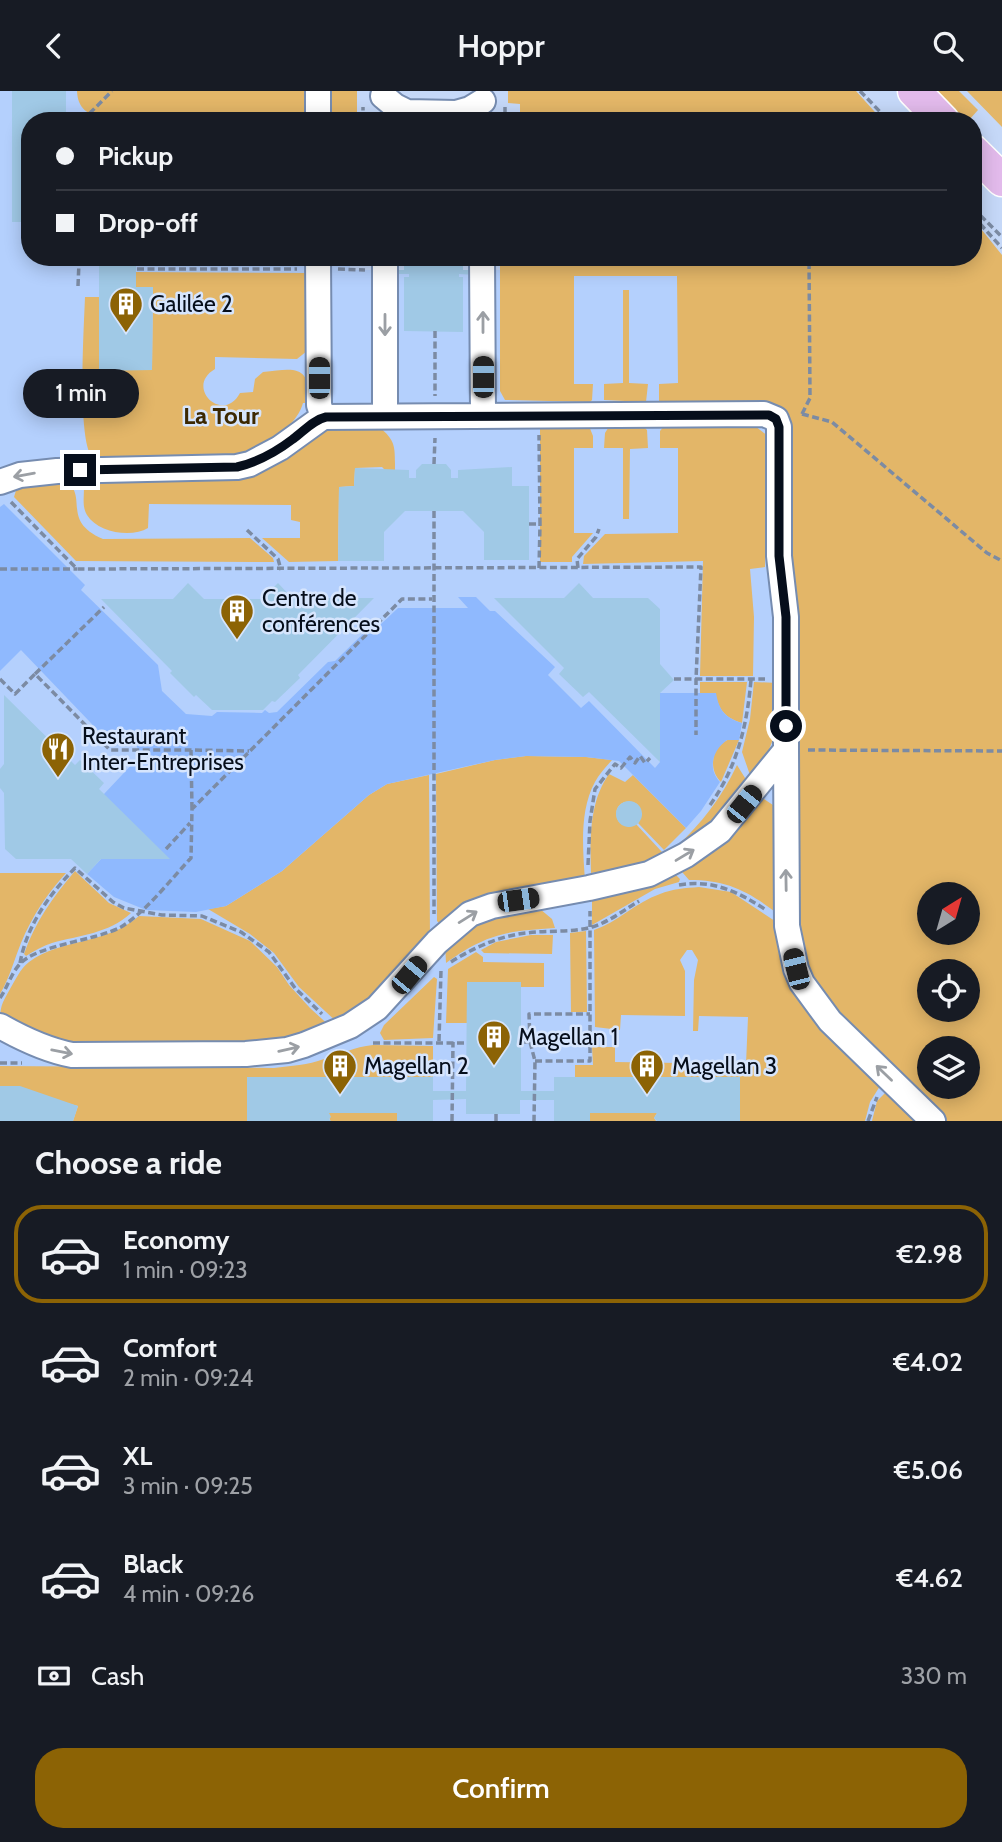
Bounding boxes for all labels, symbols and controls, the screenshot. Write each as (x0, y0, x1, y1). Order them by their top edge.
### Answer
text: Hoppr (457, 26, 545, 65)
icon: back (35, 27, 73, 65)
icon: search (929, 27, 967, 65)
text: Pickup (98, 140, 173, 172)
text: Drop-off (98, 207, 198, 239)
building icon: Galilée 2 (107, 285, 145, 334)
place label: Galilée 2 (150, 290, 233, 318)
one-way arrow (476, 311, 489, 334)
one-way arrow (378, 314, 392, 337)
car (473, 356, 494, 398)
car (309, 357, 330, 399)
callout: 1 min (22, 369, 138, 417)
text: 1 min (55, 379, 107, 407)
district label: La Tour (183, 401, 259, 430)
route end (64, 454, 96, 486)
one-way arrow (13, 468, 36, 482)
place label: Centre de conférences (262, 584, 380, 638)
building icon: Centre de conférences (218, 592, 256, 641)
route start (770, 710, 802, 742)
place label: Restaurant Inter-Entreprises (82, 722, 244, 776)
restaurant icon: Restaurant Inter-Entreprises (39, 730, 77, 779)
car (723, 781, 766, 827)
one-way arrow (675, 848, 695, 862)
one-way arrow (780, 869, 793, 892)
north arrow (917, 882, 980, 945)
map controls (917, 882, 980, 1099)
car (496, 887, 541, 913)
one-way arrow (458, 909, 478, 923)
car (781, 946, 812, 992)
car (388, 952, 431, 998)
button: locate (917, 959, 980, 1022)
building icon: Magellan 1 (475, 1018, 513, 1067)
place label: Magellan 1 (518, 1023, 618, 1051)
button: layers (917, 1036, 980, 1099)
one-way arrow (277, 1042, 300, 1055)
one-way arrow (50, 1046, 73, 1060)
building icon: Magellan 2 (321, 1047, 359, 1096)
building icon: Magellan 3 (628, 1047, 666, 1096)
place label: Magellan 2 (364, 1052, 469, 1080)
place label: Magellan 3 (672, 1052, 777, 1080)
one-way arrow (875, 1065, 893, 1081)
text: Choose a ride (35, 1143, 222, 1182)
icon: car (39, 1223, 102, 1286)
text: Economy (123, 1224, 229, 1256)
text: €2.98 (897, 1238, 963, 1270)
text: 1 min · 09:23 (123, 1256, 248, 1284)
icon: car (39, 1331, 102, 1394)
text: Comfort (123, 1332, 217, 1364)
text: €4.02 (893, 1346, 963, 1378)
text: 2 min · 09:24 (123, 1364, 253, 1392)
icon: car (39, 1439, 102, 1502)
text: XL (123, 1440, 152, 1472)
text: €5.06 (894, 1454, 963, 1486)
text: 3 min · 09:25 (123, 1472, 253, 1500)
icon: car (39, 1547, 102, 1610)
text: Black (123, 1548, 183, 1580)
text: €4.62 (897, 1562, 963, 1594)
text: 4 min · 09:26 (123, 1580, 254, 1608)
icon: cash (35, 1657, 73, 1695)
text: Cash (91, 1660, 144, 1692)
text: 330 m (901, 1662, 967, 1690)
button: Confirm (35, 1748, 967, 1828)

